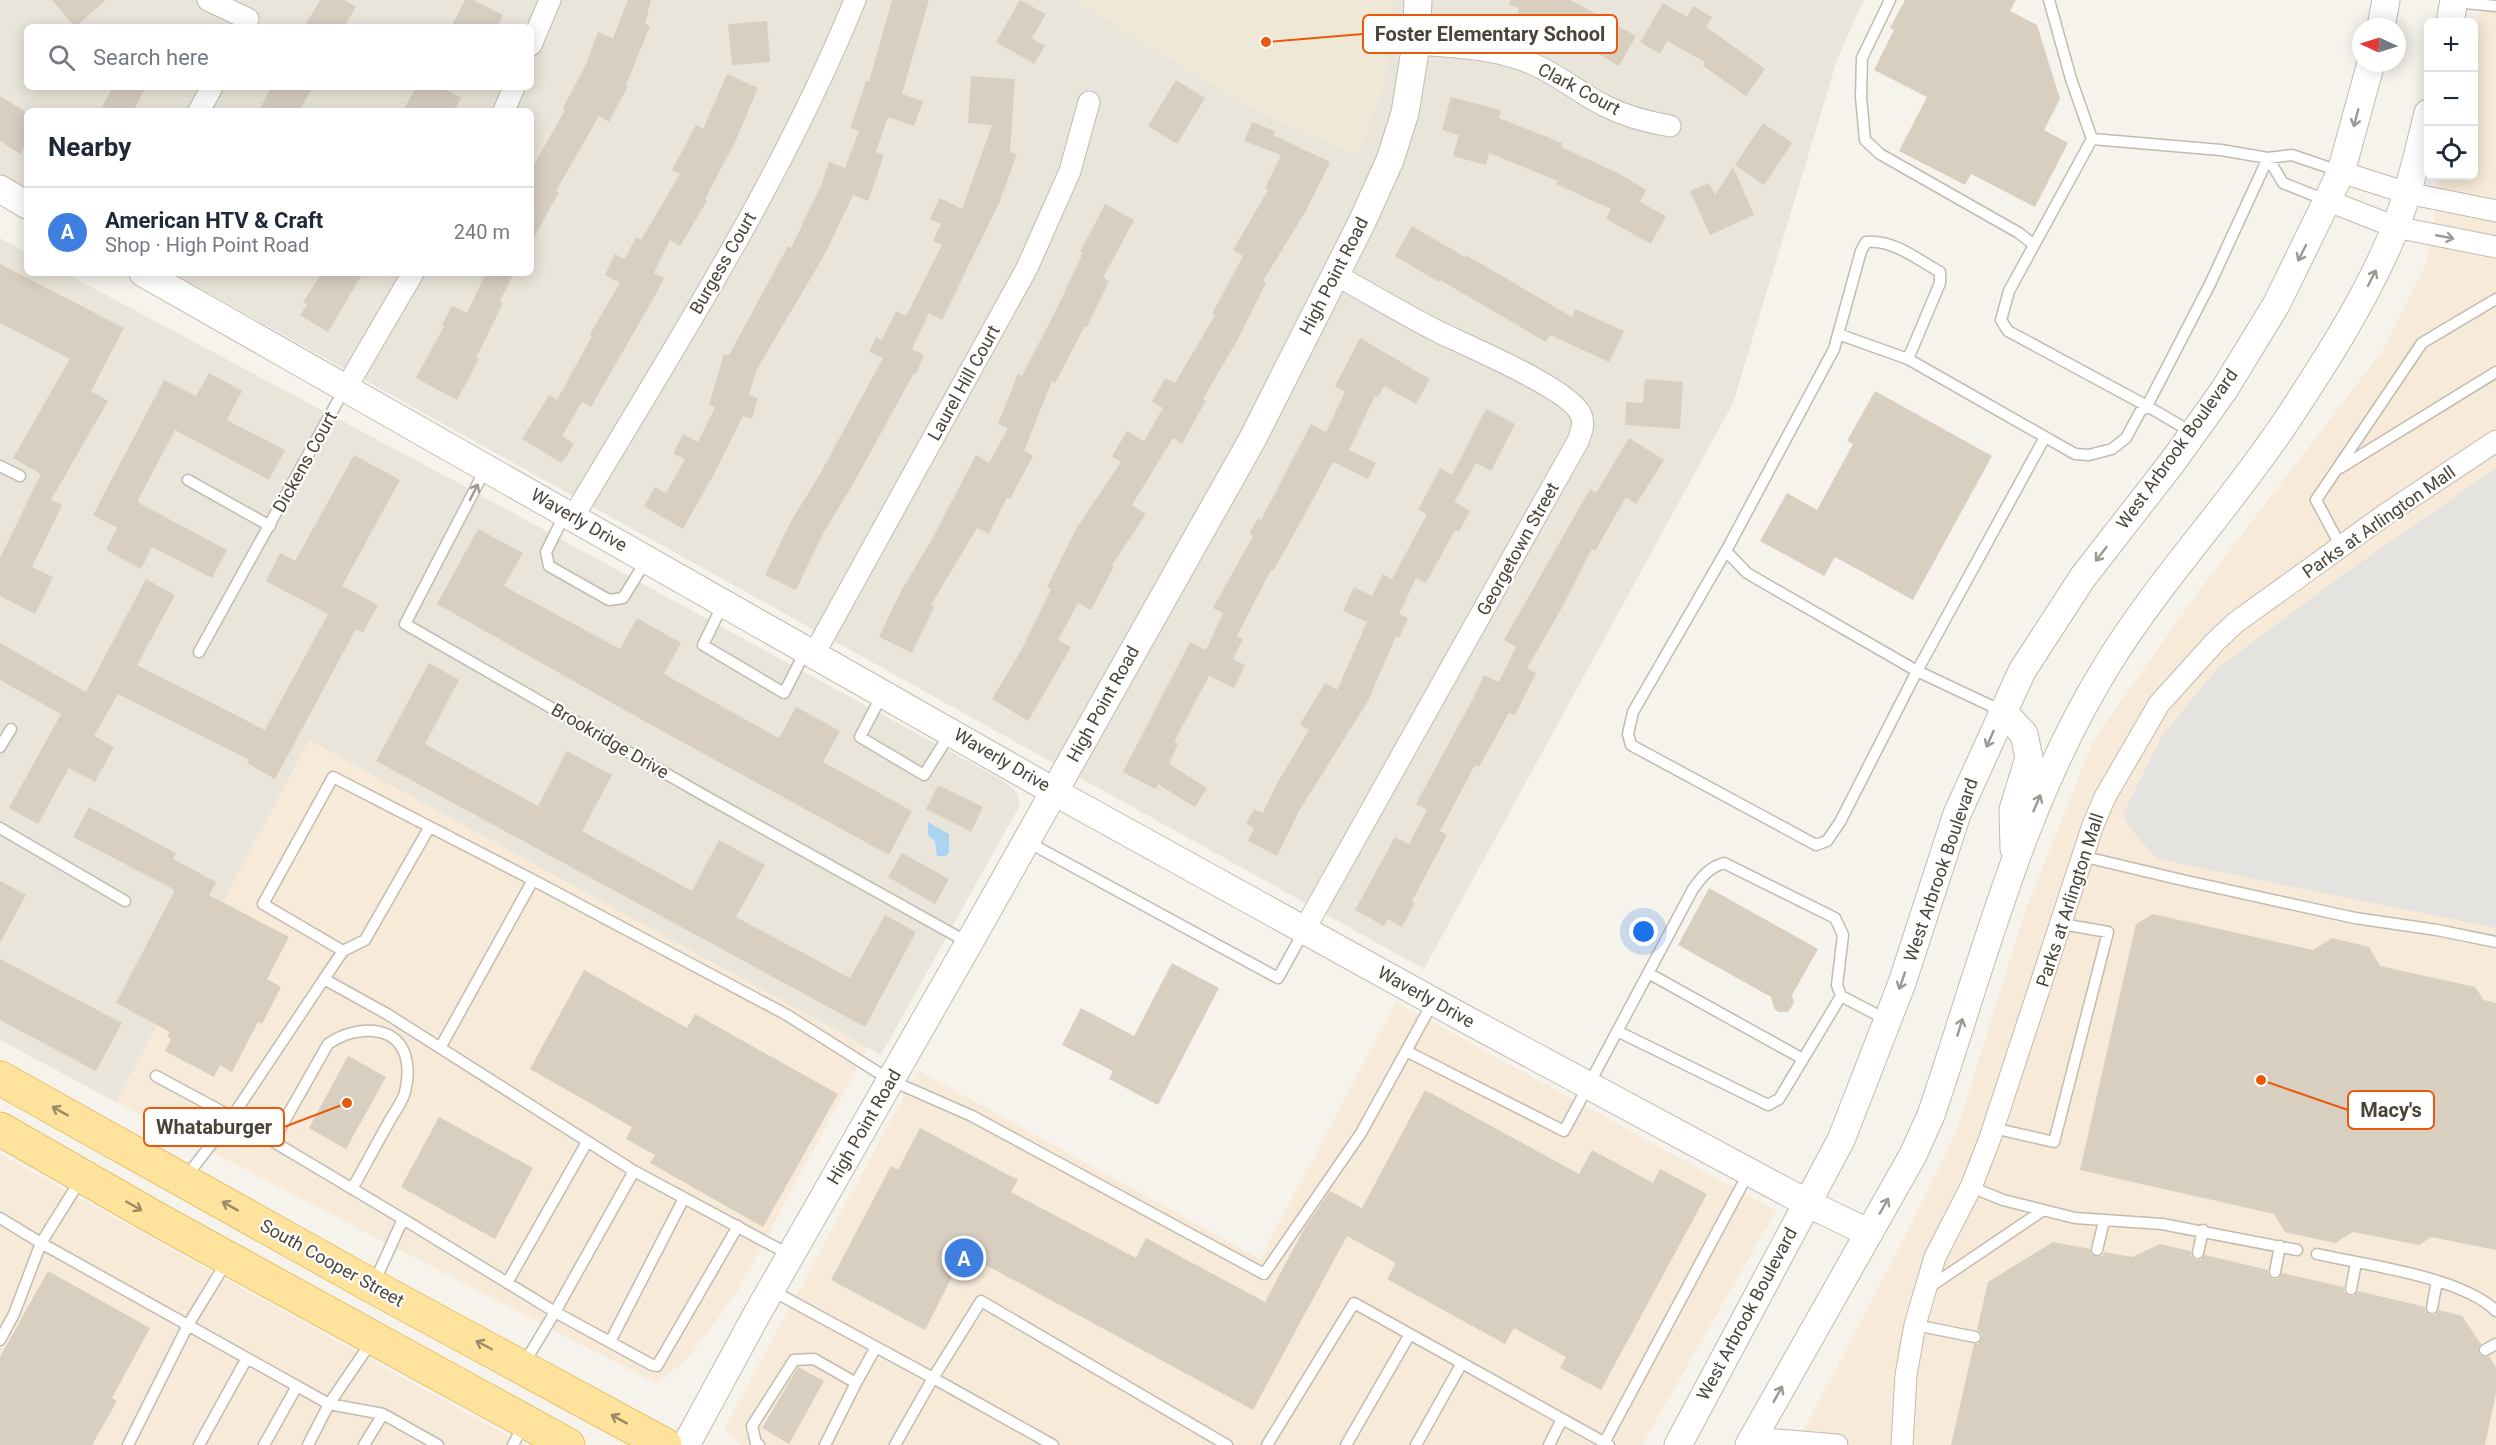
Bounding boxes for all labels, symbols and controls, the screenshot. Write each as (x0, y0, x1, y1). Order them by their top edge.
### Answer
callout: Foster Elementary School (1363, 15, 1617, 53)
north arrow (2352, 18, 2406, 72)
map controls (2424, 18, 2478, 180)
button: + (2424, 18, 2478, 72)
text: Foster Elementary School (1375, 22, 1605, 46)
search box (24, 24, 534, 90)
icon: search (45, 41, 78, 74)
text: Search here (93, 45, 209, 70)
street label: Clark Court (1535, 58, 1624, 119)
button: − (2424, 72, 2478, 126)
one-way arrow (2350, 108, 2361, 127)
button: locate (2424, 126, 2478, 180)
text: Nearby (48, 132, 131, 162)
text: American HTV & Craft (105, 208, 323, 233)
street label: Burgess Court (685, 208, 760, 317)
street label: High Point Road (1295, 213, 1372, 338)
text: A (61, 220, 74, 244)
text: 240 m (454, 220, 510, 244)
one-way arrow (2435, 232, 2455, 243)
text: Shop · High Point Road (105, 233, 309, 257)
one-way arrow (2296, 244, 2307, 262)
one-way arrow (2366, 270, 2378, 287)
street label: Laurel Hill Court (923, 321, 1004, 444)
street label: West Arbrook Boulevard (2112, 365, 2242, 533)
street label: Dickens Court (268, 408, 341, 516)
street label: Parks at Arlington Mall (2298, 461, 2459, 582)
street label: Georgetown Street (1472, 478, 1563, 619)
one-way arrow (468, 483, 480, 501)
street label: Waverly Drive (527, 484, 631, 556)
one-way arrow (2094, 546, 2107, 562)
street label: High Point Road (1062, 642, 1143, 765)
street label: Brookridge Drive (548, 698, 673, 783)
street label: Waverly Drive (950, 724, 1054, 796)
one-way arrow (1984, 729, 1995, 748)
street label: West Arbrook Boulevard (1899, 775, 1982, 964)
one-way arrow (2032, 795, 2044, 813)
street label: Parks at Arlington Mall (2031, 810, 2108, 989)
your location (1629, 917, 1658, 946)
street label: Waverly Drive (1374, 961, 1478, 1032)
one-way arrow (1895, 971, 1906, 990)
one-way arrow (1955, 1018, 1966, 1037)
street label: High Point Road (822, 1066, 905, 1188)
callout: Macy's (2348, 1091, 2434, 1129)
text: Macy's (2360, 1098, 2422, 1122)
one-way arrow (51, 1105, 69, 1116)
callout: Whataburger (144, 1108, 284, 1146)
text: Whataburger (156, 1115, 273, 1139)
one-way arrow (1878, 1198, 1890, 1215)
one-way arrow (125, 1200, 142, 1212)
one-way arrow (222, 1200, 239, 1212)
street label: South Cooper Street (257, 1214, 408, 1311)
street label: West Arbrook Boulevard (1692, 1224, 1801, 1404)
pin: A (944, 1236, 984, 1280)
one-way arrow (475, 1339, 493, 1350)
one-way arrow (1772, 1386, 1784, 1403)
one-way arrow (610, 1413, 628, 1424)

